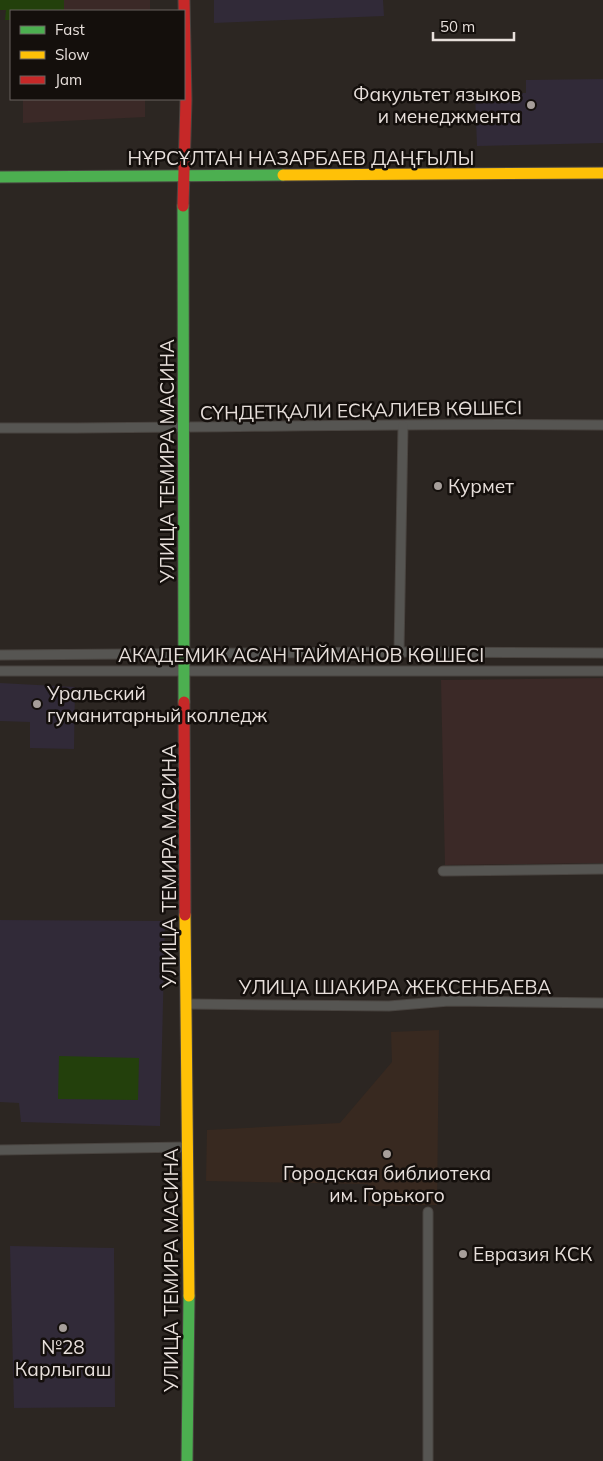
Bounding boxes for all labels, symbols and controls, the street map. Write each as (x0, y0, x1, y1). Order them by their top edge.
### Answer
legend (10, 10, 185, 100)
scale bar (433, 10, 514, 42)
text: 50 m (440, 17, 475, 36)
text: Fast (55, 20, 85, 39)
text: Slow (55, 45, 89, 64)
text: Jam (55, 70, 82, 89)
place label: Факультет языков и менеджмента (353, 82, 521, 128)
marker: Факультет языков и менеджмента (525, 99, 537, 111)
street label: НҰРСҰЛТАН НАЗАРБАЕВ ДАҢҒЫЛЫ (128, 146, 474, 170)
street label: УЛИЦА ТЕМИРА МАСИНА (155, 339, 179, 584)
street label: СҮНДЕТҚАЛИ ЕСҚАЛИЕВ КӨШЕСІ (200, 395, 522, 425)
place label: Курмет (448, 474, 514, 498)
marker: Курмет (432, 480, 444, 492)
street label: АКАДЕМИК АСАН ТАЙМАНОВ КӨШЕСІ (118, 643, 484, 667)
place label: Уральский гуманитарный колледж (46, 681, 268, 727)
marker: Уральский гуманитарный колледж (31, 698, 43, 710)
street label: УЛИЦА ТЕМИРА МАСИНА (157, 744, 181, 989)
street label: УЛИЦА ШАКИРА ЖЕКСЕНБАЕВА (238, 975, 551, 999)
street label: УЛИЦА ТЕМИРА МАСИНА (159, 1148, 183, 1393)
marker: Городская библиотека им. Горького (381, 1148, 393, 1160)
place label: Городская библиотека им. Горького (283, 1161, 491, 1207)
place label: Евразия КСК (473, 1242, 593, 1266)
marker: Евразия КСК (457, 1248, 469, 1260)
marker: №28 Карлыгаш (57, 1322, 69, 1334)
place label: №28 Карлыгаш (15, 1335, 111, 1381)

